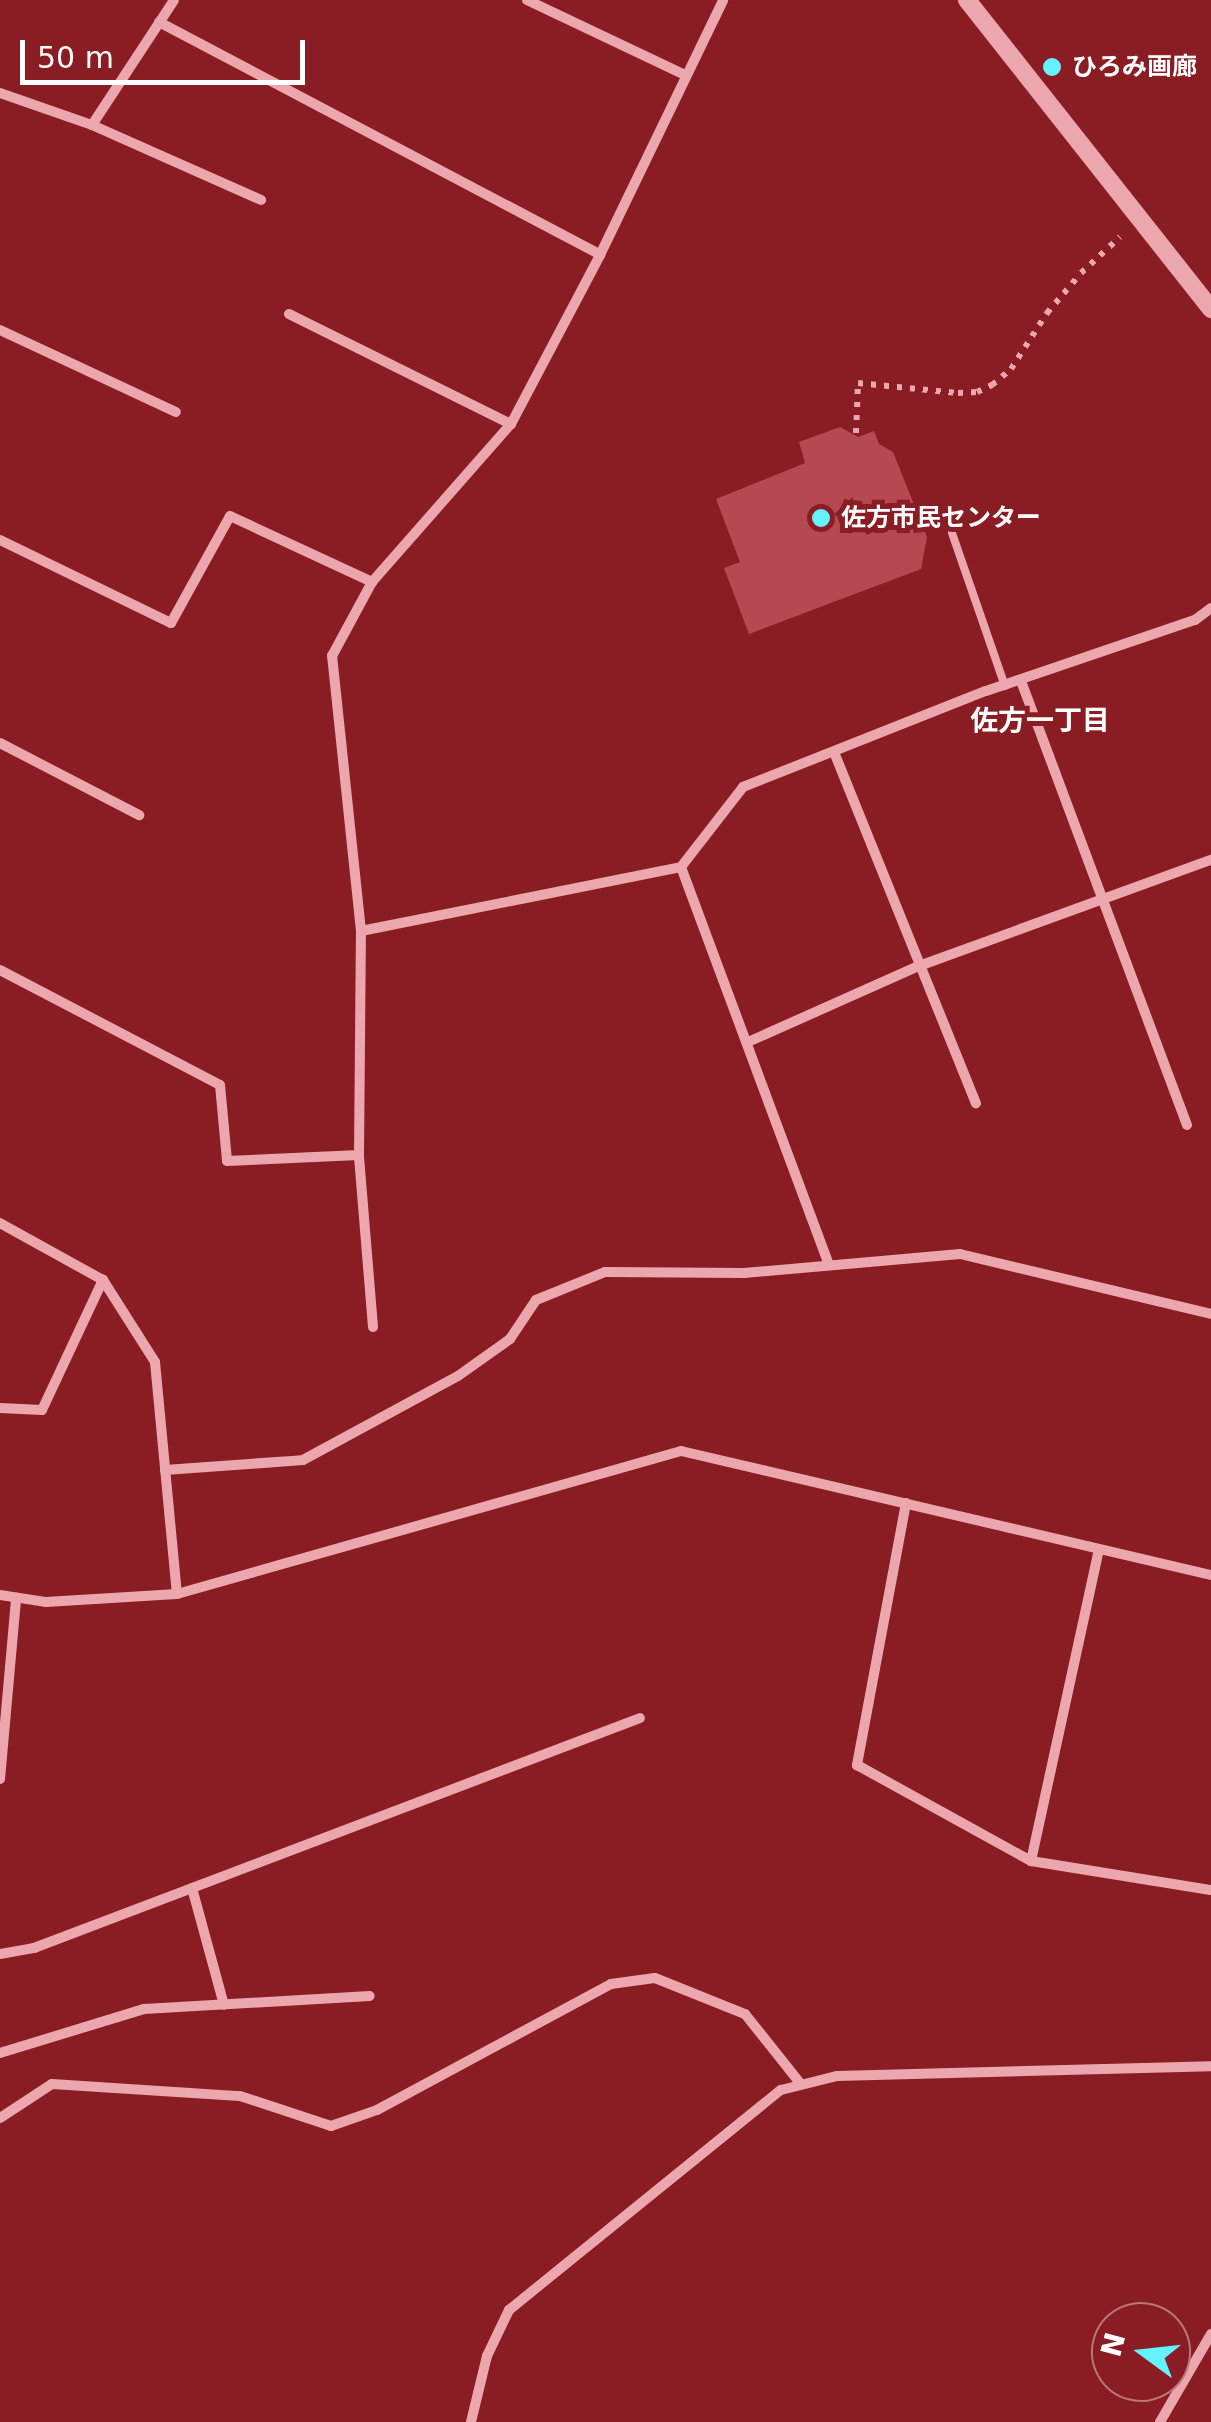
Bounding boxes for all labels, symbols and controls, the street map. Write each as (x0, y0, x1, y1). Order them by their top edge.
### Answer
scale bar (25, 20, 310, 82)
text: 50 m (37, 40, 114, 75)
place label: ひろみ画廊 (1072, 52, 1197, 82)
marker: ひろみ画廊 (1041, 56, 1063, 78)
place label: 佐方市民センター (841, 503, 1041, 533)
marker: 佐方市民センター (810, 507, 832, 529)
district label: 佐方一丁目 (970, 704, 1110, 738)
north arrow (1091, 2302, 1191, 2402)
text: N (1095, 2329, 1132, 2360)

